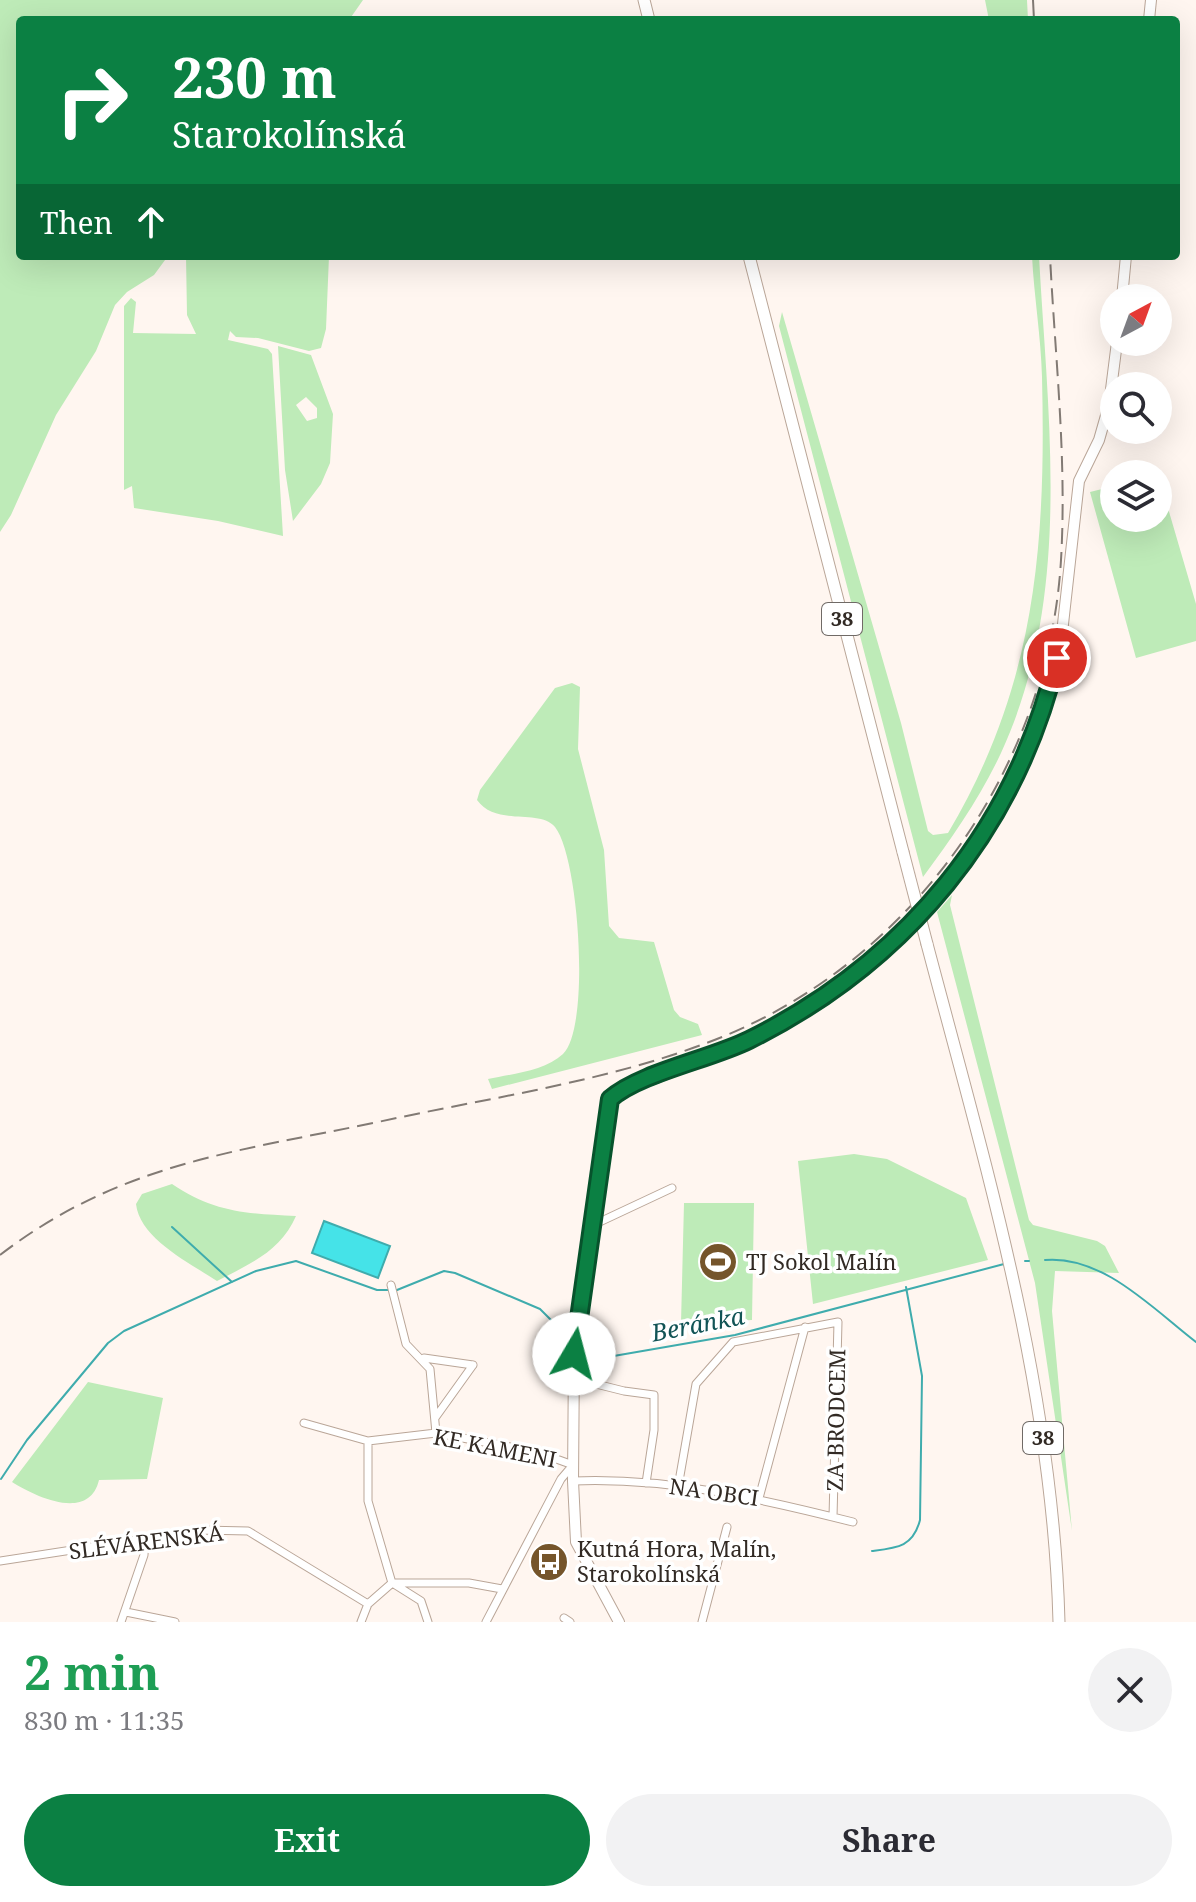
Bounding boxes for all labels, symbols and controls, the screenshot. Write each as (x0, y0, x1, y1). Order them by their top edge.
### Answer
text: 230 m (172, 38, 337, 114)
icon: right (40, 48, 144, 152)
text: Starokolínská (172, 110, 407, 159)
icon: ahead (129, 200, 173, 244)
text: Then (40, 202, 113, 243)
north arrow (1100, 284, 1172, 356)
map controls (1100, 284, 1172, 532)
button: search (1100, 372, 1172, 444)
button: layers (1100, 460, 1172, 532)
road number: 38 (822, 603, 862, 635)
pin (1023, 624, 1091, 692)
icon: arrive (1035, 636, 1079, 680)
sports icon: TJ Sokol Malín (697, 1241, 739, 1283)
place label: TJ Sokol Malín (746, 1246, 896, 1276)
water label: Beránka (647, 1298, 747, 1349)
position arrow (532, 1312, 616, 1396)
street label: ZA BRODCEM (819, 1348, 851, 1492)
street label: KE KAMENI (431, 1420, 559, 1474)
road number: 38 (1023, 1422, 1063, 1454)
street label: NA OBCI (667, 1470, 761, 1512)
street label: SLÉVÁRENSKÁ (67, 1517, 225, 1565)
place label: Kutná Hora, Malín, Starokolínská (577, 1533, 776, 1588)
bus stop icon: Kutná Hora, Malín, Starokolínská (528, 1541, 570, 1583)
text: 2 min (24, 1639, 160, 1704)
button: close (1088, 1648, 1172, 1732)
text: 830 m · 11:35 (24, 1702, 185, 1738)
button: Exit (24, 1794, 590, 1886)
button: Share (606, 1794, 1172, 1886)

